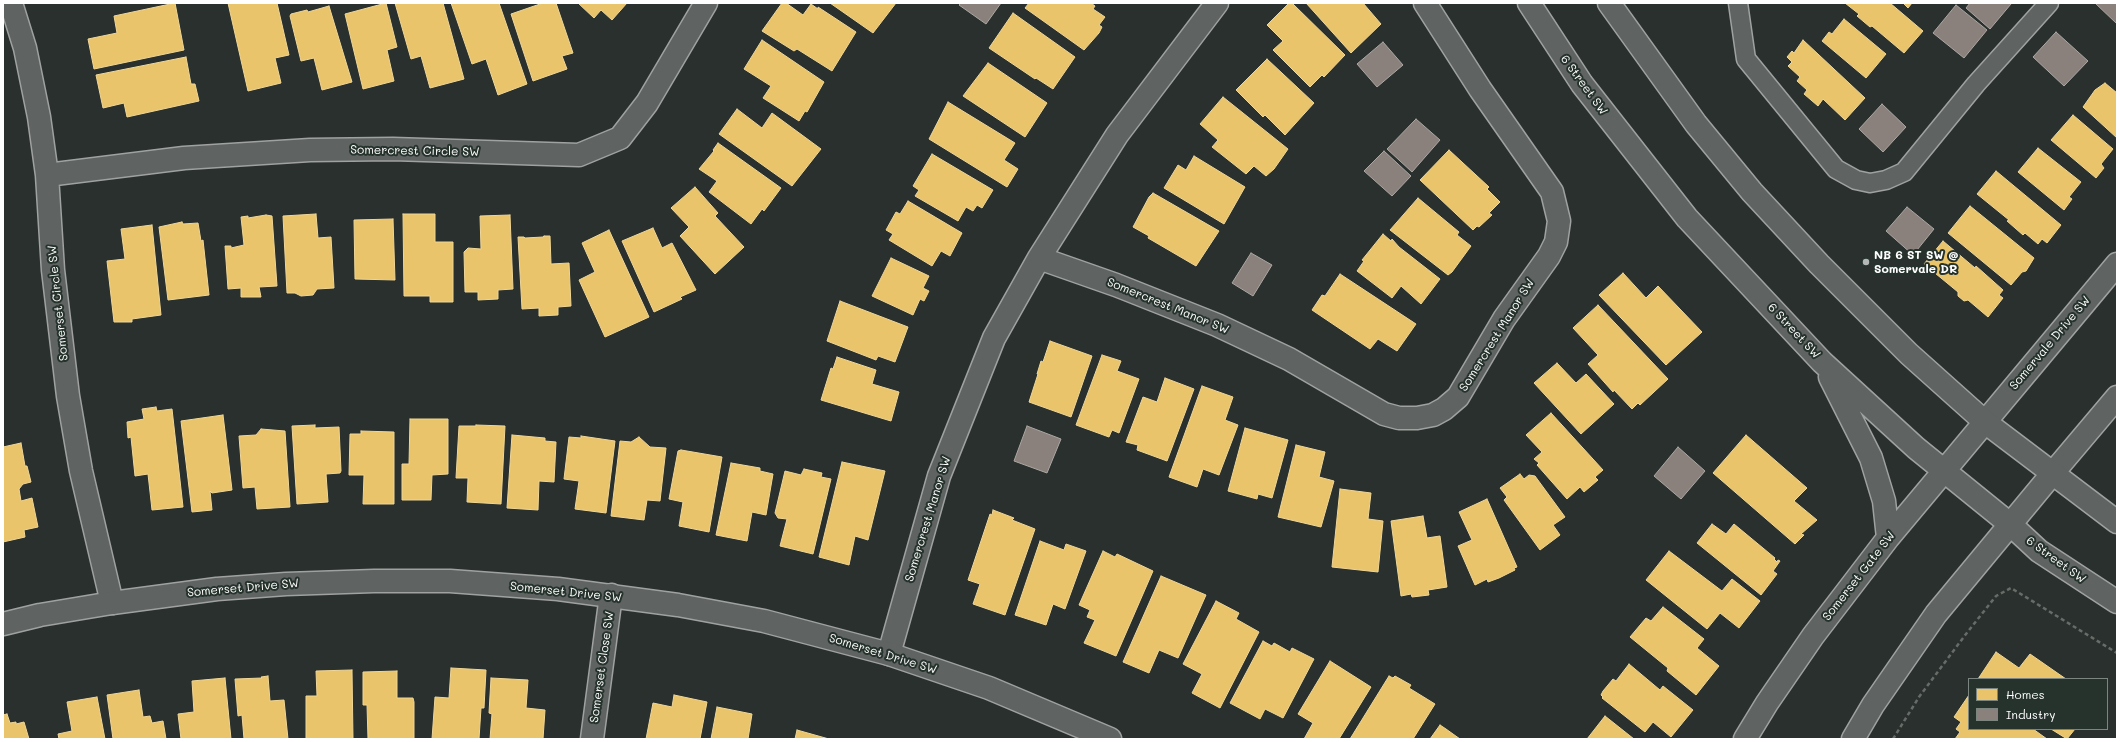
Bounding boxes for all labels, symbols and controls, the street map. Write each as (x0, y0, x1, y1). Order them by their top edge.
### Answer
street label: 6 Street SW (1557, 52, 1611, 118)
street label: Somercrest Circle SW (350, 143, 480, 159)
street label: Somerset Circle SW (45, 244, 71, 362)
place label: NB 6 ST SW @ Somervale DR (1874, 248, 1959, 276)
marker: NB 6 ST SW @ Somervale DR (1861, 257, 1871, 267)
street label: Somercrest Manor SW (1105, 275, 1231, 337)
street label: Somercrest Manor SW (1456, 276, 1538, 394)
street label: Somervale Drive SW (2007, 293, 2093, 393)
street label: 6 Street SW (1765, 300, 1823, 362)
street label: Somercrest Manor SW (902, 455, 954, 583)
street label: Somerset Gate SW (1820, 528, 1898, 624)
street label: 6 Street SW (2023, 533, 2089, 587)
street label: Somerset Drive SW (187, 576, 299, 600)
street label: Somerset Drive SW (509, 579, 623, 605)
street label: Somerset Close SW (587, 610, 617, 724)
street label: Somerset Drive SW (827, 631, 939, 677)
legend (1968, 678, 2108, 730)
text: Homes (2006, 686, 2045, 702)
text: Industry (2006, 706, 2055, 722)

